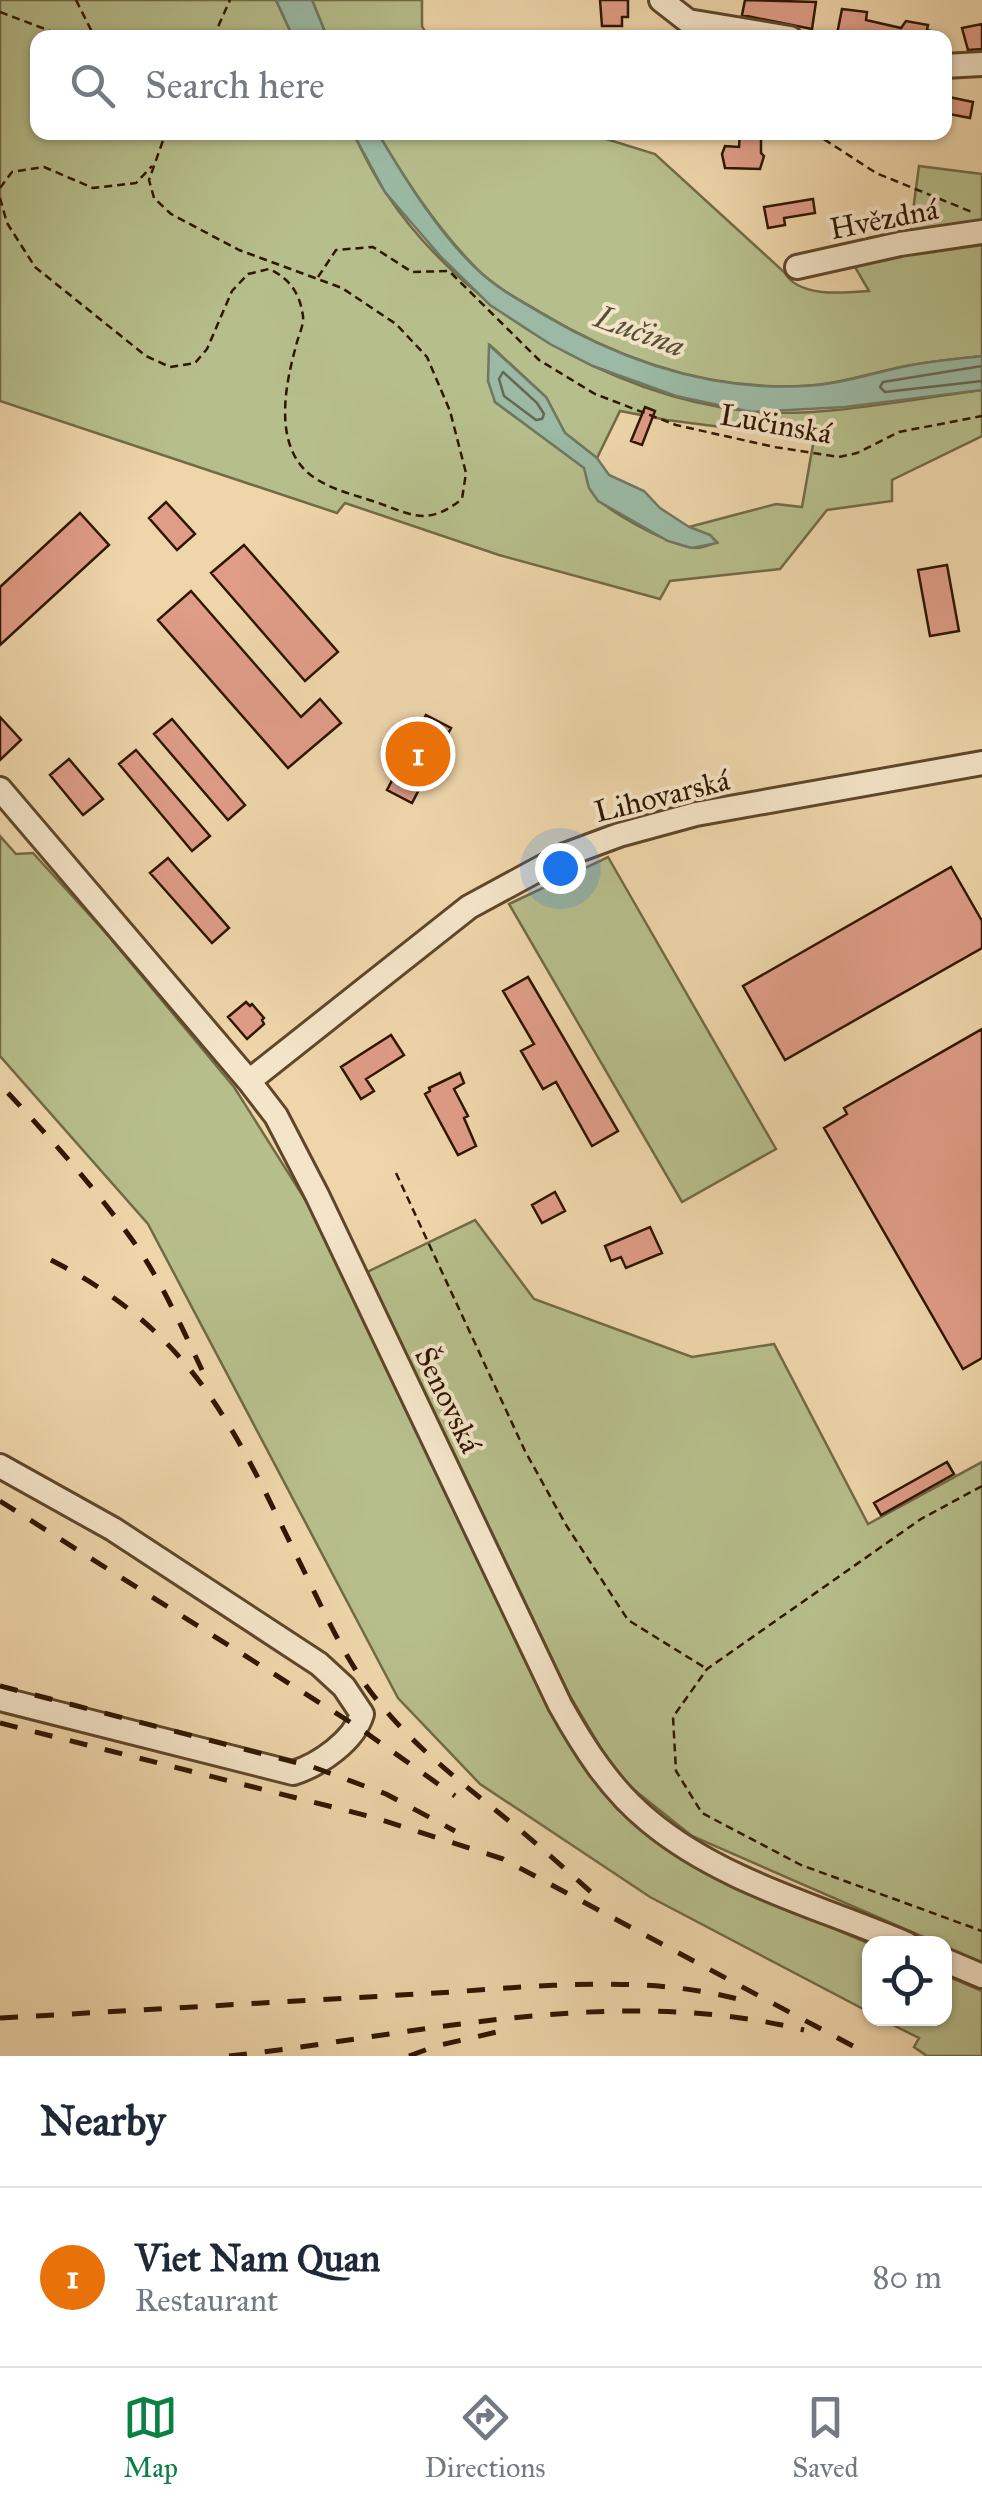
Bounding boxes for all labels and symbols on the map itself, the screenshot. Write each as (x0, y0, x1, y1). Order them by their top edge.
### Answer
street label: Hvězdná (827, 191, 942, 247)
water label: Lučina (588, 297, 690, 366)
street label: Lučinská (717, 396, 835, 452)
pin: 1 (386, 716, 450, 792)
street label: Lihovarská (591, 762, 734, 830)
your location (535, 843, 586, 894)
street label: Šenovská (407, 1341, 489, 1459)

